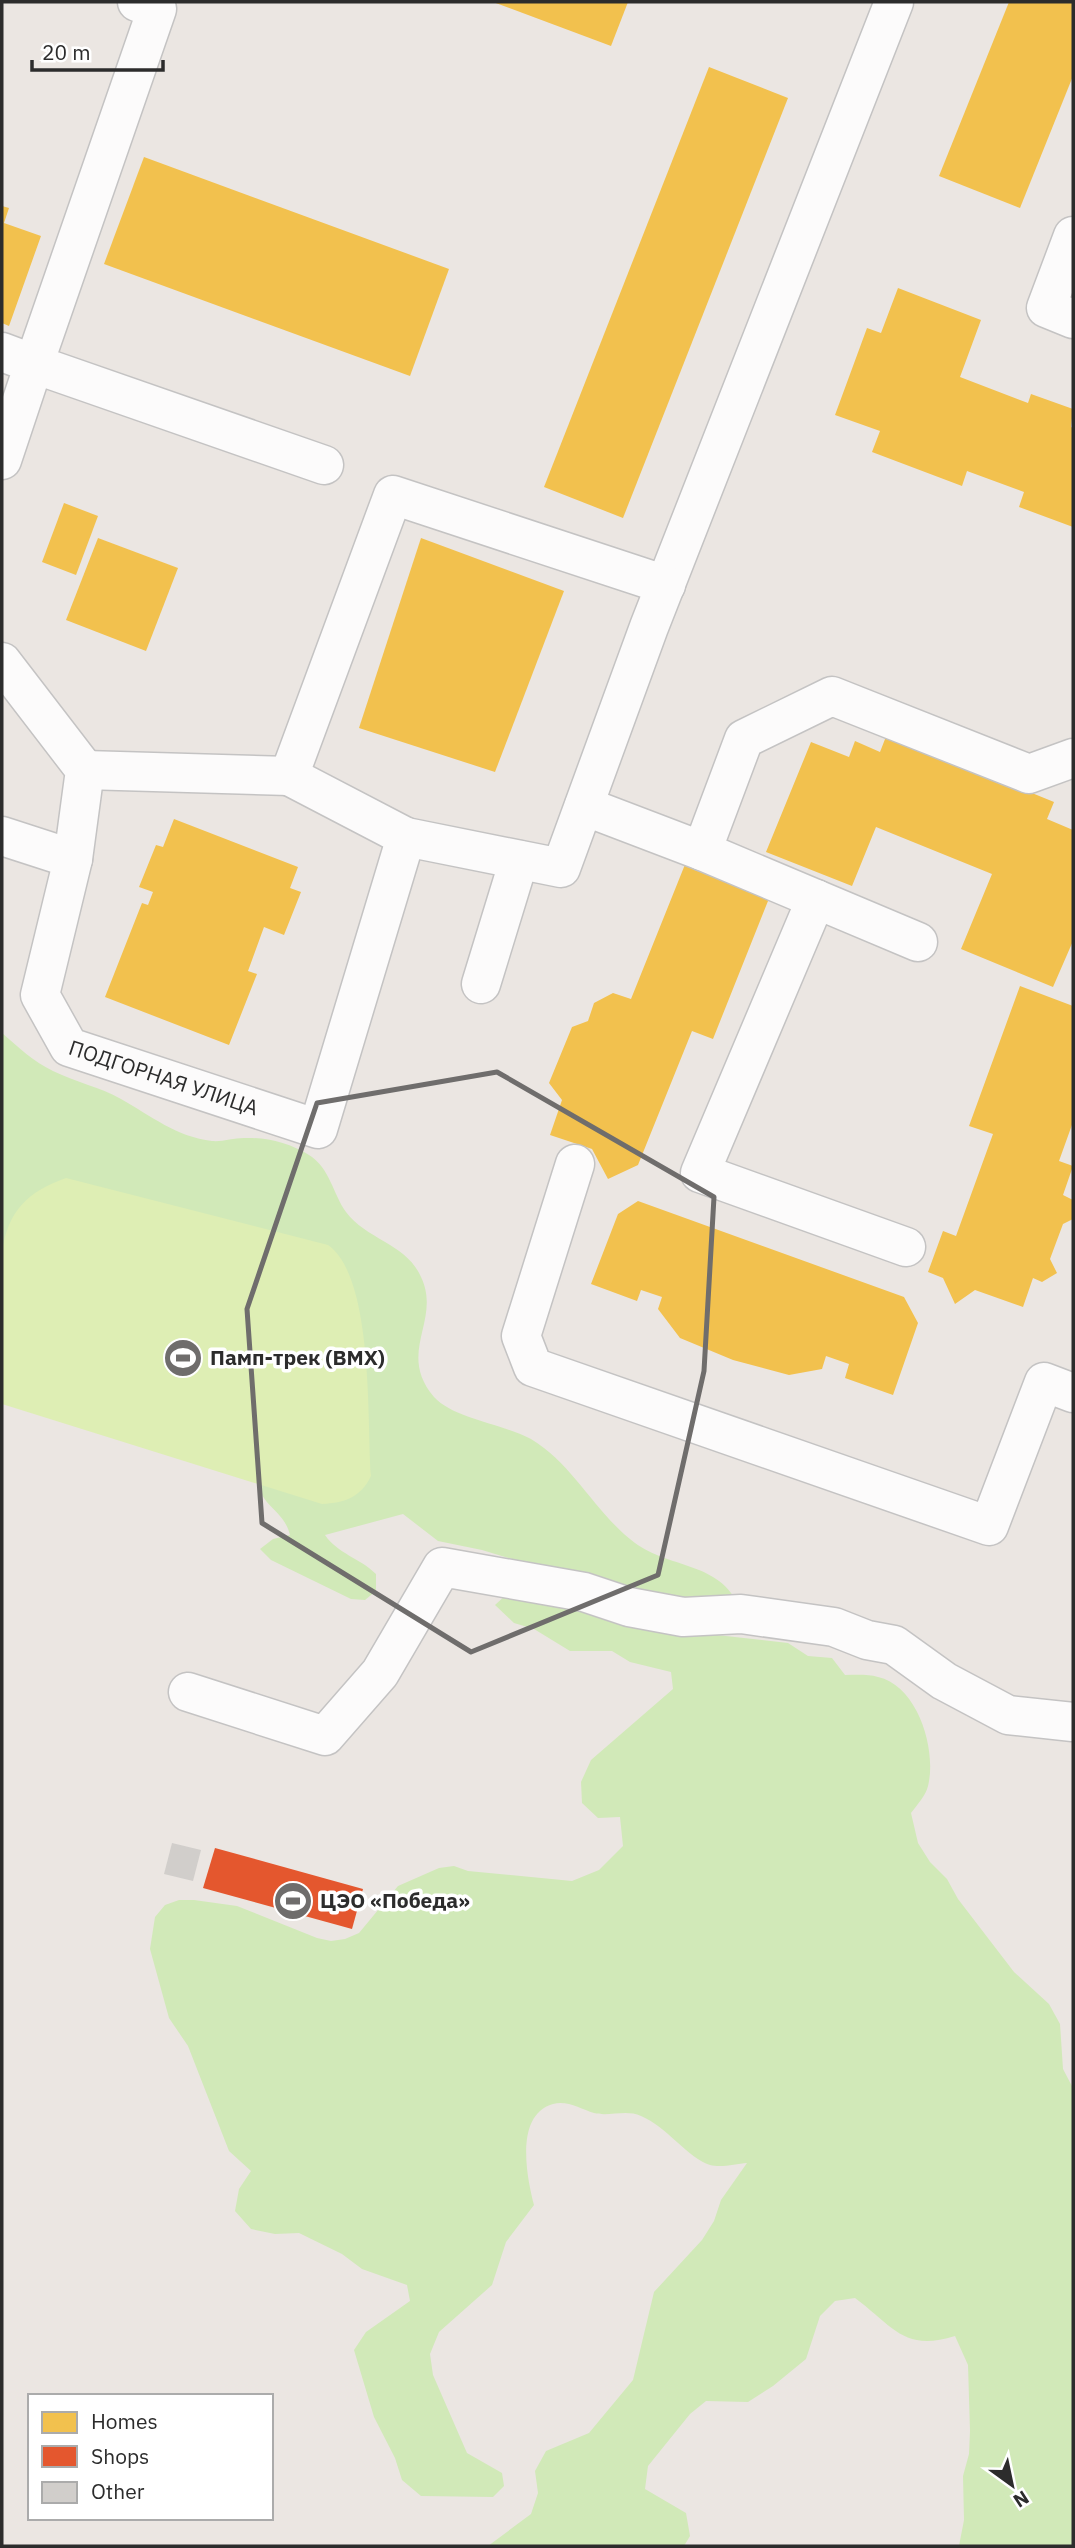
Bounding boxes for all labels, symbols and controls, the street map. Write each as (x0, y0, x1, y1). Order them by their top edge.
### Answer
scale bar (32, 28, 163, 72)
text: 20 m (42, 38, 91, 66)
street label: ПОДГОРНАЯ УЛИЦА (65, 1033, 262, 1121)
sports icon: Памп-трек (BMX) (162, 1337, 204, 1379)
place label: Памп-трек (BMX) (210, 1343, 385, 1371)
sports icon: ЦЭО «Победа» (272, 1880, 314, 1922)
place label: ЦЭО «Победа» (320, 1886, 470, 1914)
legend (28, 2394, 273, 2520)
text: Homes (91, 2407, 158, 2435)
text: Shops (91, 2442, 149, 2470)
north arrow (977, 2450, 1047, 2520)
text: Other (91, 2477, 145, 2505)
text: N (1009, 2485, 1034, 2513)

